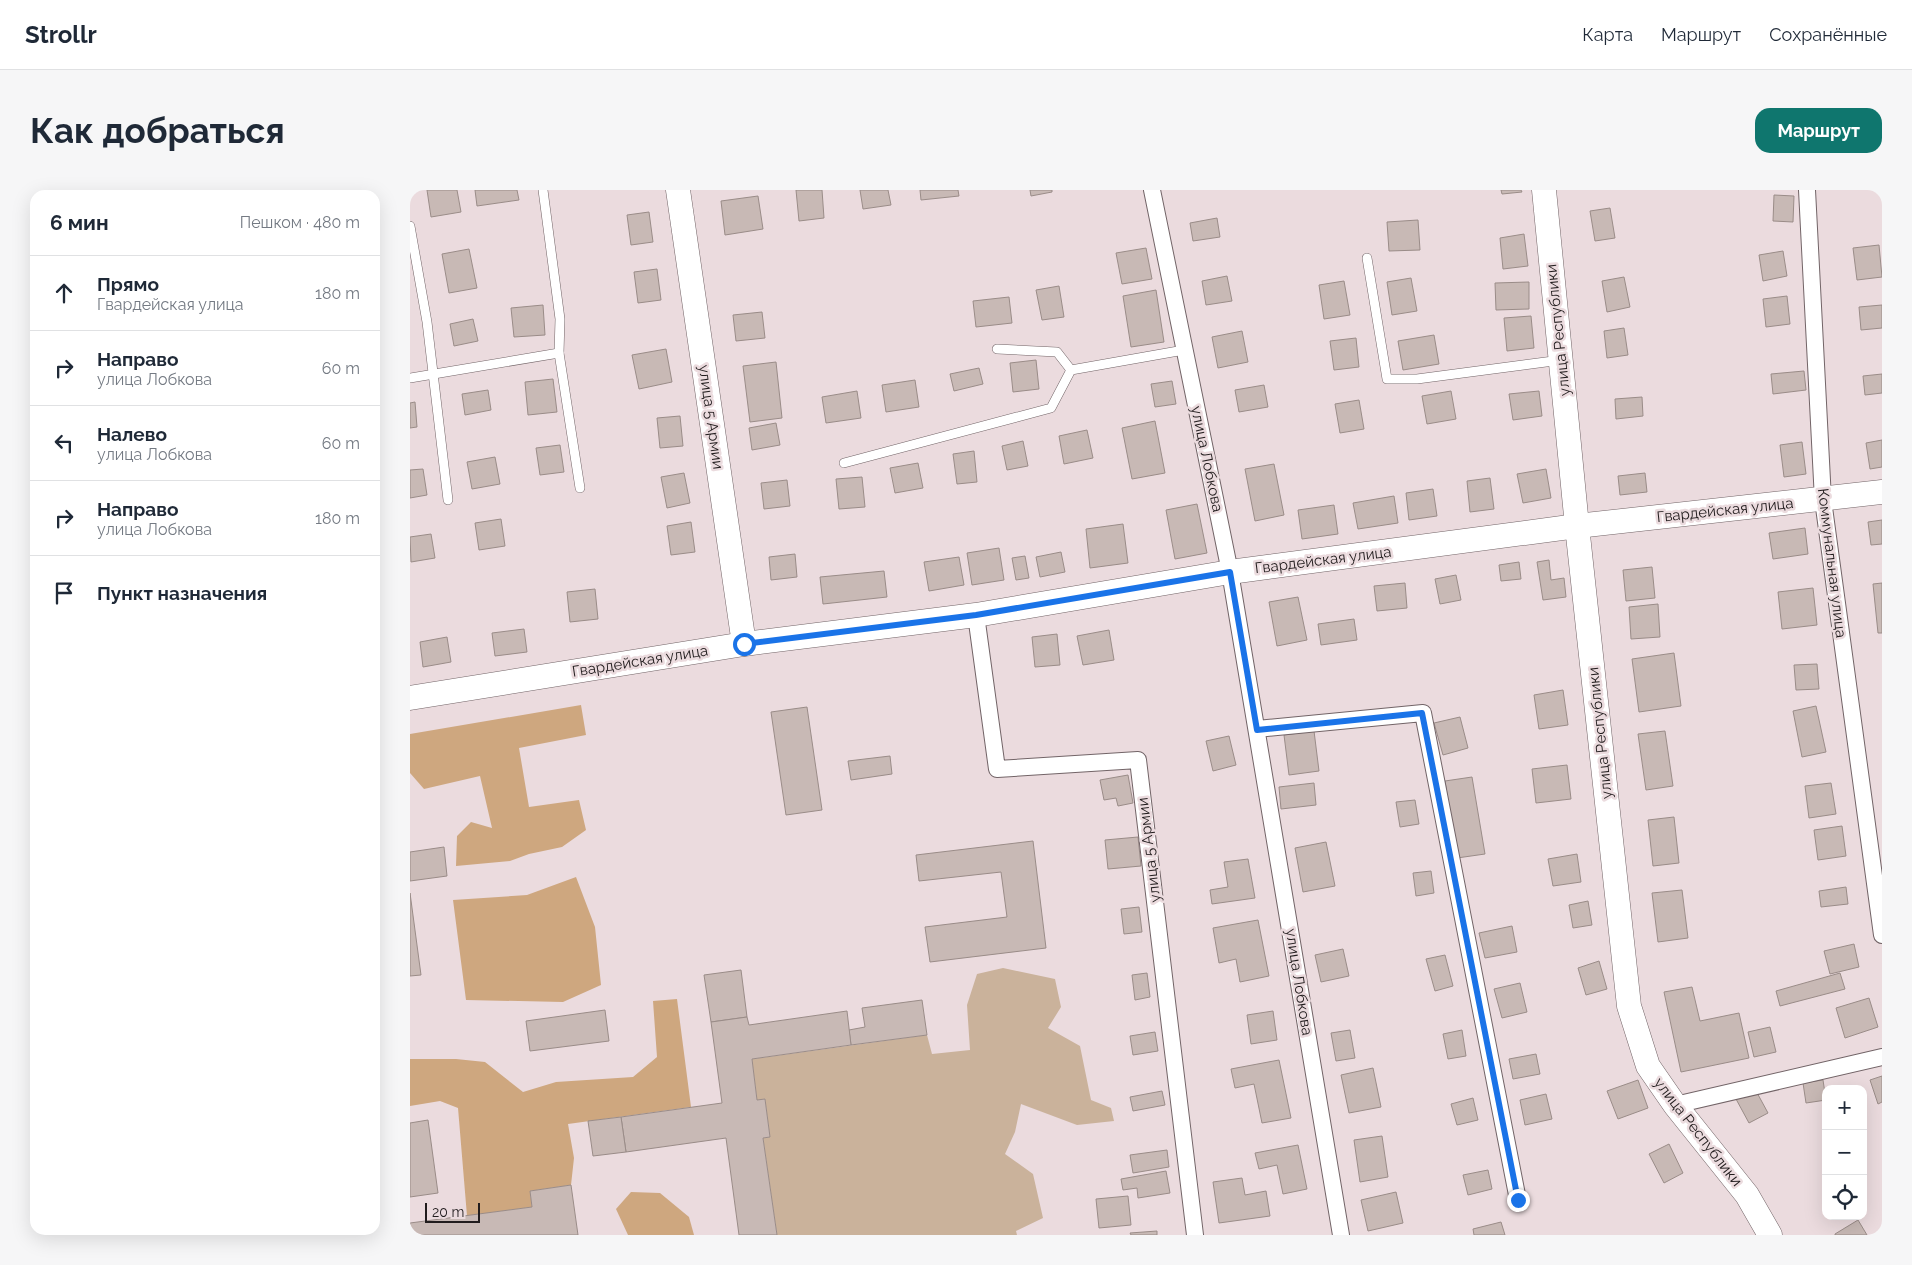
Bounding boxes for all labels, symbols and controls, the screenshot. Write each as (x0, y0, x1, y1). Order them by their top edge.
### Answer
text: Strollr (25, 20, 97, 49)
text: Карта (1582, 24, 1633, 45)
text: Маршрут (1661, 24, 1741, 45)
text: Сохранённые (1769, 24, 1887, 45)
button: Маршрут (1755, 108, 1882, 153)
text: Как добраться (30, 110, 285, 151)
text: 6 мин (50, 210, 109, 235)
text: Пешком · 480 m (240, 213, 360, 232)
street label: улица Республики (1542, 263, 1574, 397)
text: Прямо (97, 273, 159, 295)
icon: ahead (50, 279, 78, 307)
text: 180 m (315, 284, 360, 303)
text: Гвардейская улица (97, 295, 244, 314)
text: Направо (97, 348, 178, 370)
icon: right (50, 354, 78, 382)
text: 60 m (322, 359, 360, 378)
street label: улица 5 Армии (695, 363, 727, 471)
text: улица Лобкова (97, 370, 212, 389)
street label: улица Лобкова (1187, 404, 1227, 514)
text: Налево (97, 423, 167, 445)
icon: left (50, 429, 78, 457)
text: 60 m (322, 434, 360, 453)
text: улица Лобкова (97, 445, 212, 464)
street label: Коммунальная улица (1814, 487, 1850, 639)
street label: Гвардейская улица (1656, 494, 1794, 526)
text: Направо (97, 498, 178, 520)
icon: right (50, 504, 78, 532)
text: 180 m (315, 509, 360, 528)
text: улица Лобкова (97, 520, 212, 539)
street label: Гвардейская улица (1254, 543, 1392, 577)
icon: arrive (50, 579, 78, 607)
text: Пункт назначения (97, 582, 267, 604)
route start (733, 633, 756, 656)
street label: Гвардейская улица (571, 641, 709, 681)
street label: улица Республики (1584, 666, 1616, 800)
street label: улица 5 Армии (1134, 797, 1164, 903)
street label: улица Лобкова (1282, 927, 1316, 1037)
street label: улица Республики (1650, 1074, 1746, 1190)
map controls (1822, 1085, 1867, 1220)
button: + (1822, 1085, 1867, 1130)
button: − (1822, 1130, 1867, 1175)
button: locate (1822, 1175, 1867, 1220)
route end (1507, 1189, 1530, 1212)
scale bar (425, 1200, 480, 1223)
text: 20 m (432, 1204, 464, 1220)

